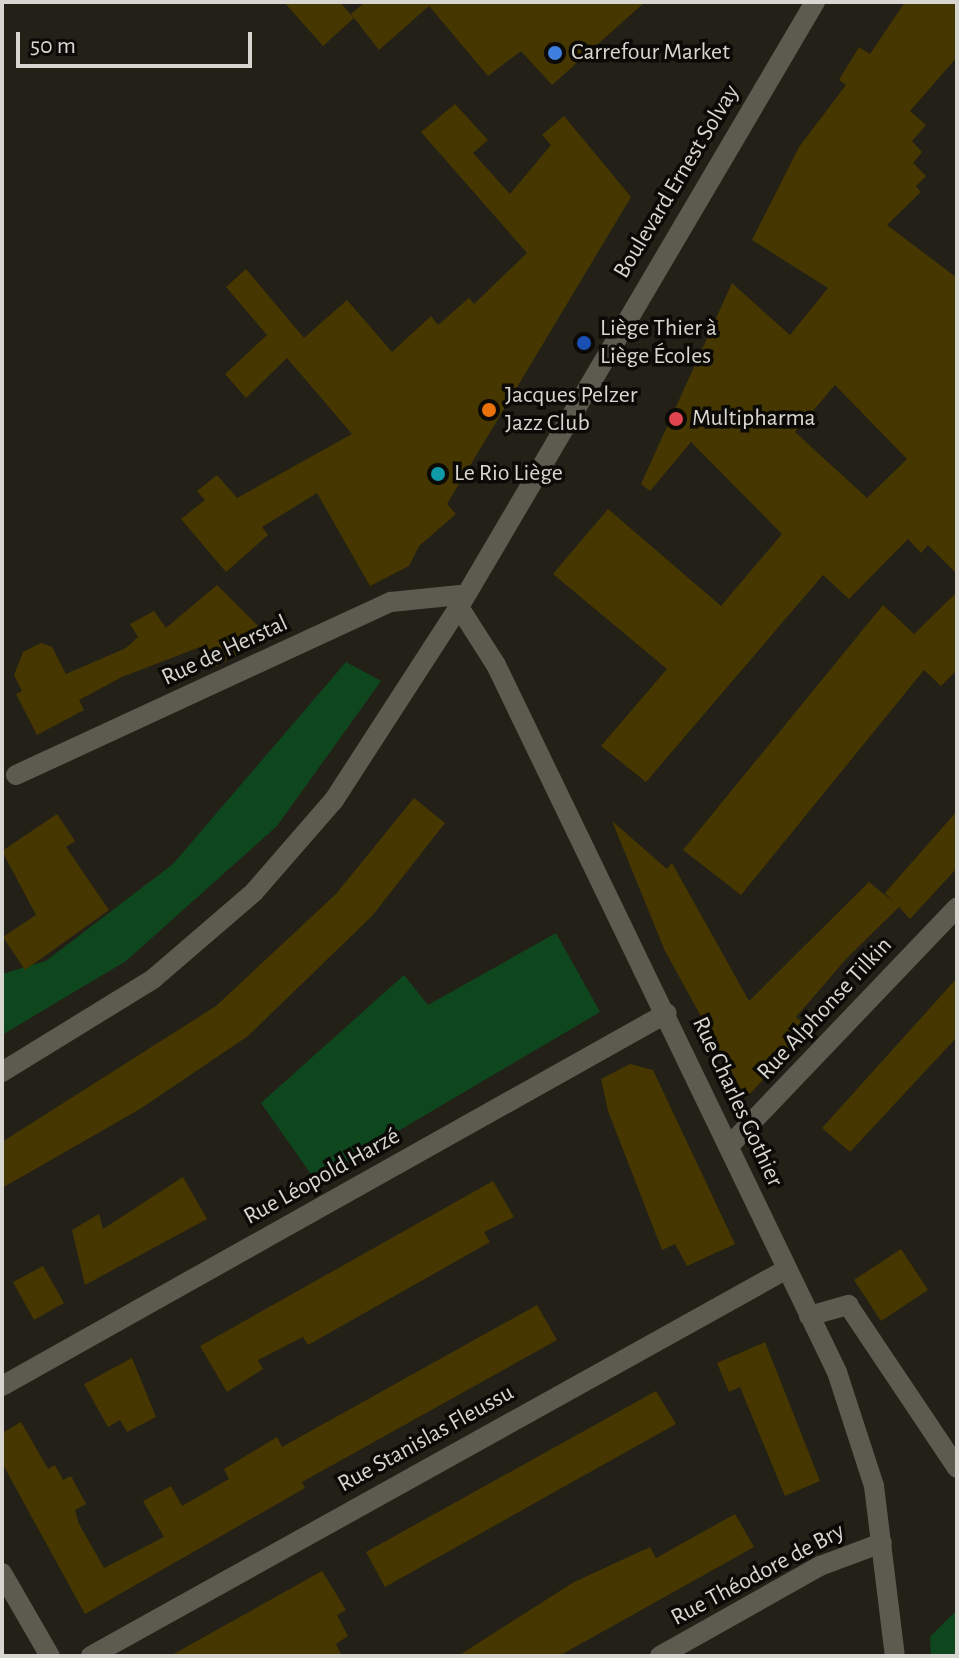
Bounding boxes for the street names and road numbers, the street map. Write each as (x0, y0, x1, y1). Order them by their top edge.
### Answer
street label: Boulevard Ernest Solvay (608, 80, 746, 284)
street label: Rue de Herstal (157, 609, 293, 693)
street label: Rue Alphonse Tilkin (751, 932, 899, 1086)
street label: Rue Charles Gothier (685, 1013, 789, 1191)
street label: Rue Léopold Harzé (239, 1122, 405, 1232)
street label: Rue Stanislas Fleussu (333, 1379, 519, 1499)
street label: Rue Théodore de Bry (666, 1517, 850, 1633)

